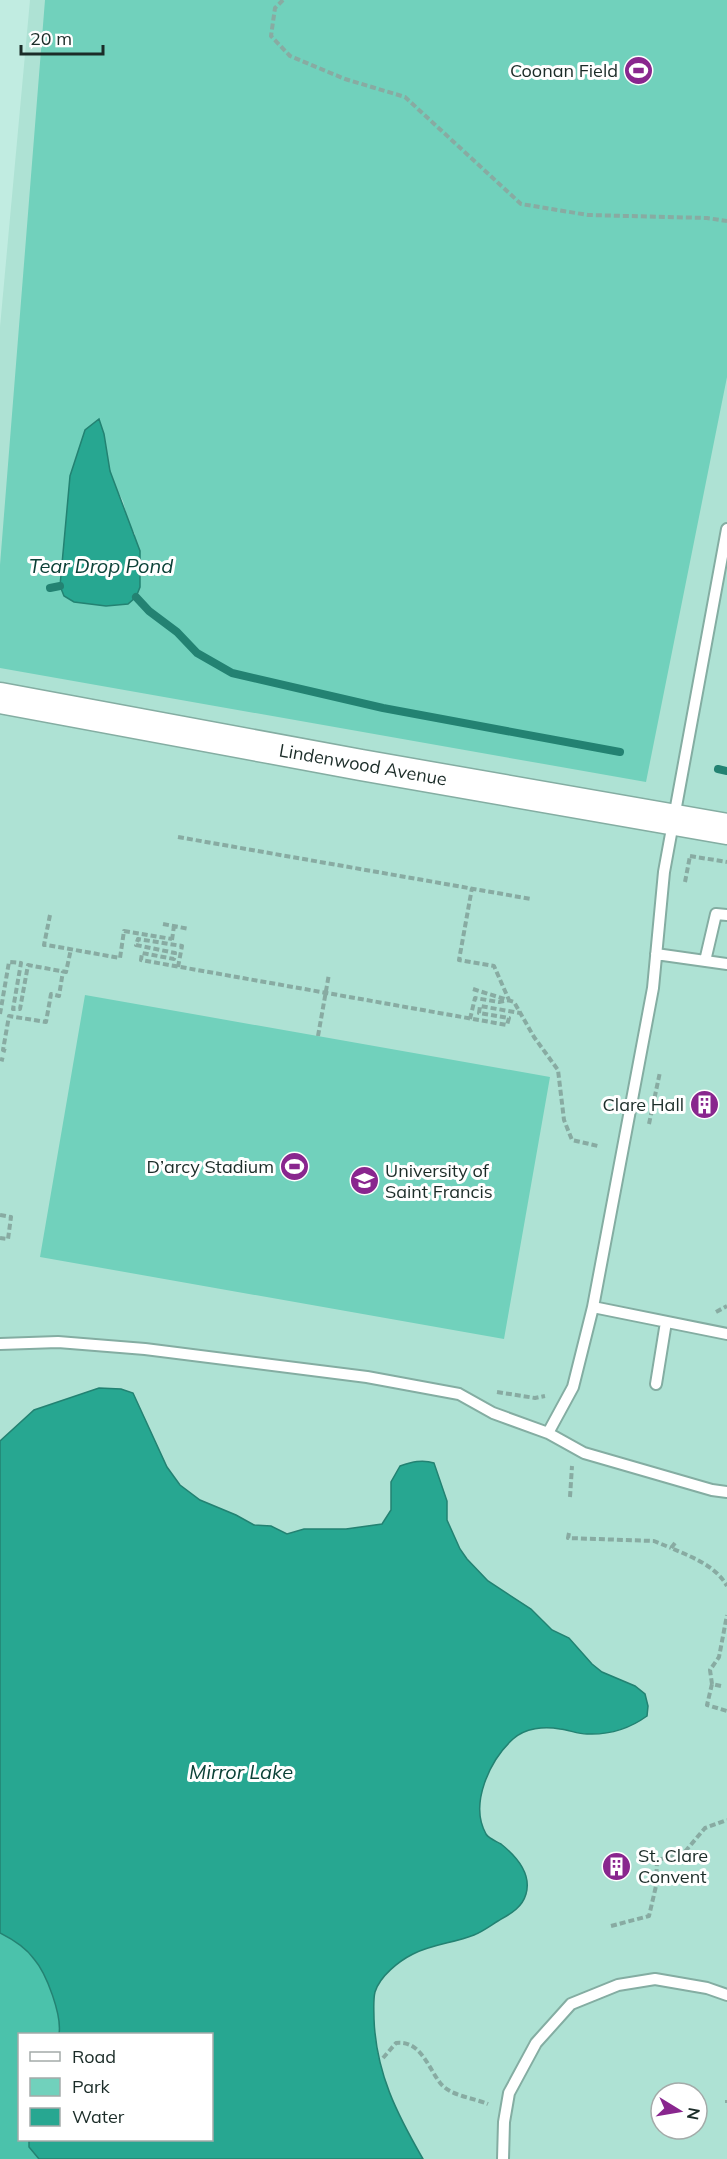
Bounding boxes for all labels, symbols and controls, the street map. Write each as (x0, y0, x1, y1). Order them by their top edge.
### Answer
scale bar (21, 18, 104, 56)
text: 20 m (30, 27, 72, 50)
sports icon: Coonan Field (623, 55, 655, 87)
place label: Coonan Field (510, 59, 618, 82)
water label: Tear Drop Pond (29, 553, 173, 578)
street label: Lindenwood Avenue (277, 738, 449, 791)
building icon: Clare Hall (689, 1089, 721, 1121)
place label: Clare Hall (603, 1093, 684, 1116)
sports icon: D’arcy Stadium (279, 1151, 311, 1183)
place label: D’arcy Stadium (147, 1155, 274, 1178)
place label: University of Saint Francis (385, 1159, 493, 1203)
school or university icon: University of Saint Francis (348, 1165, 380, 1197)
water label: Mirror Lake (189, 1759, 293, 1784)
place label: St. Clare Convent (638, 1844, 708, 1888)
building icon: St. Clare Convent (601, 1850, 633, 1882)
legend (18, 2033, 213, 2141)
text: Road (72, 2045, 116, 2068)
text: Park (72, 2075, 111, 2098)
north arrow (649, 2081, 709, 2141)
text: Water (72, 2105, 125, 2128)
text: N (683, 2106, 705, 2122)

